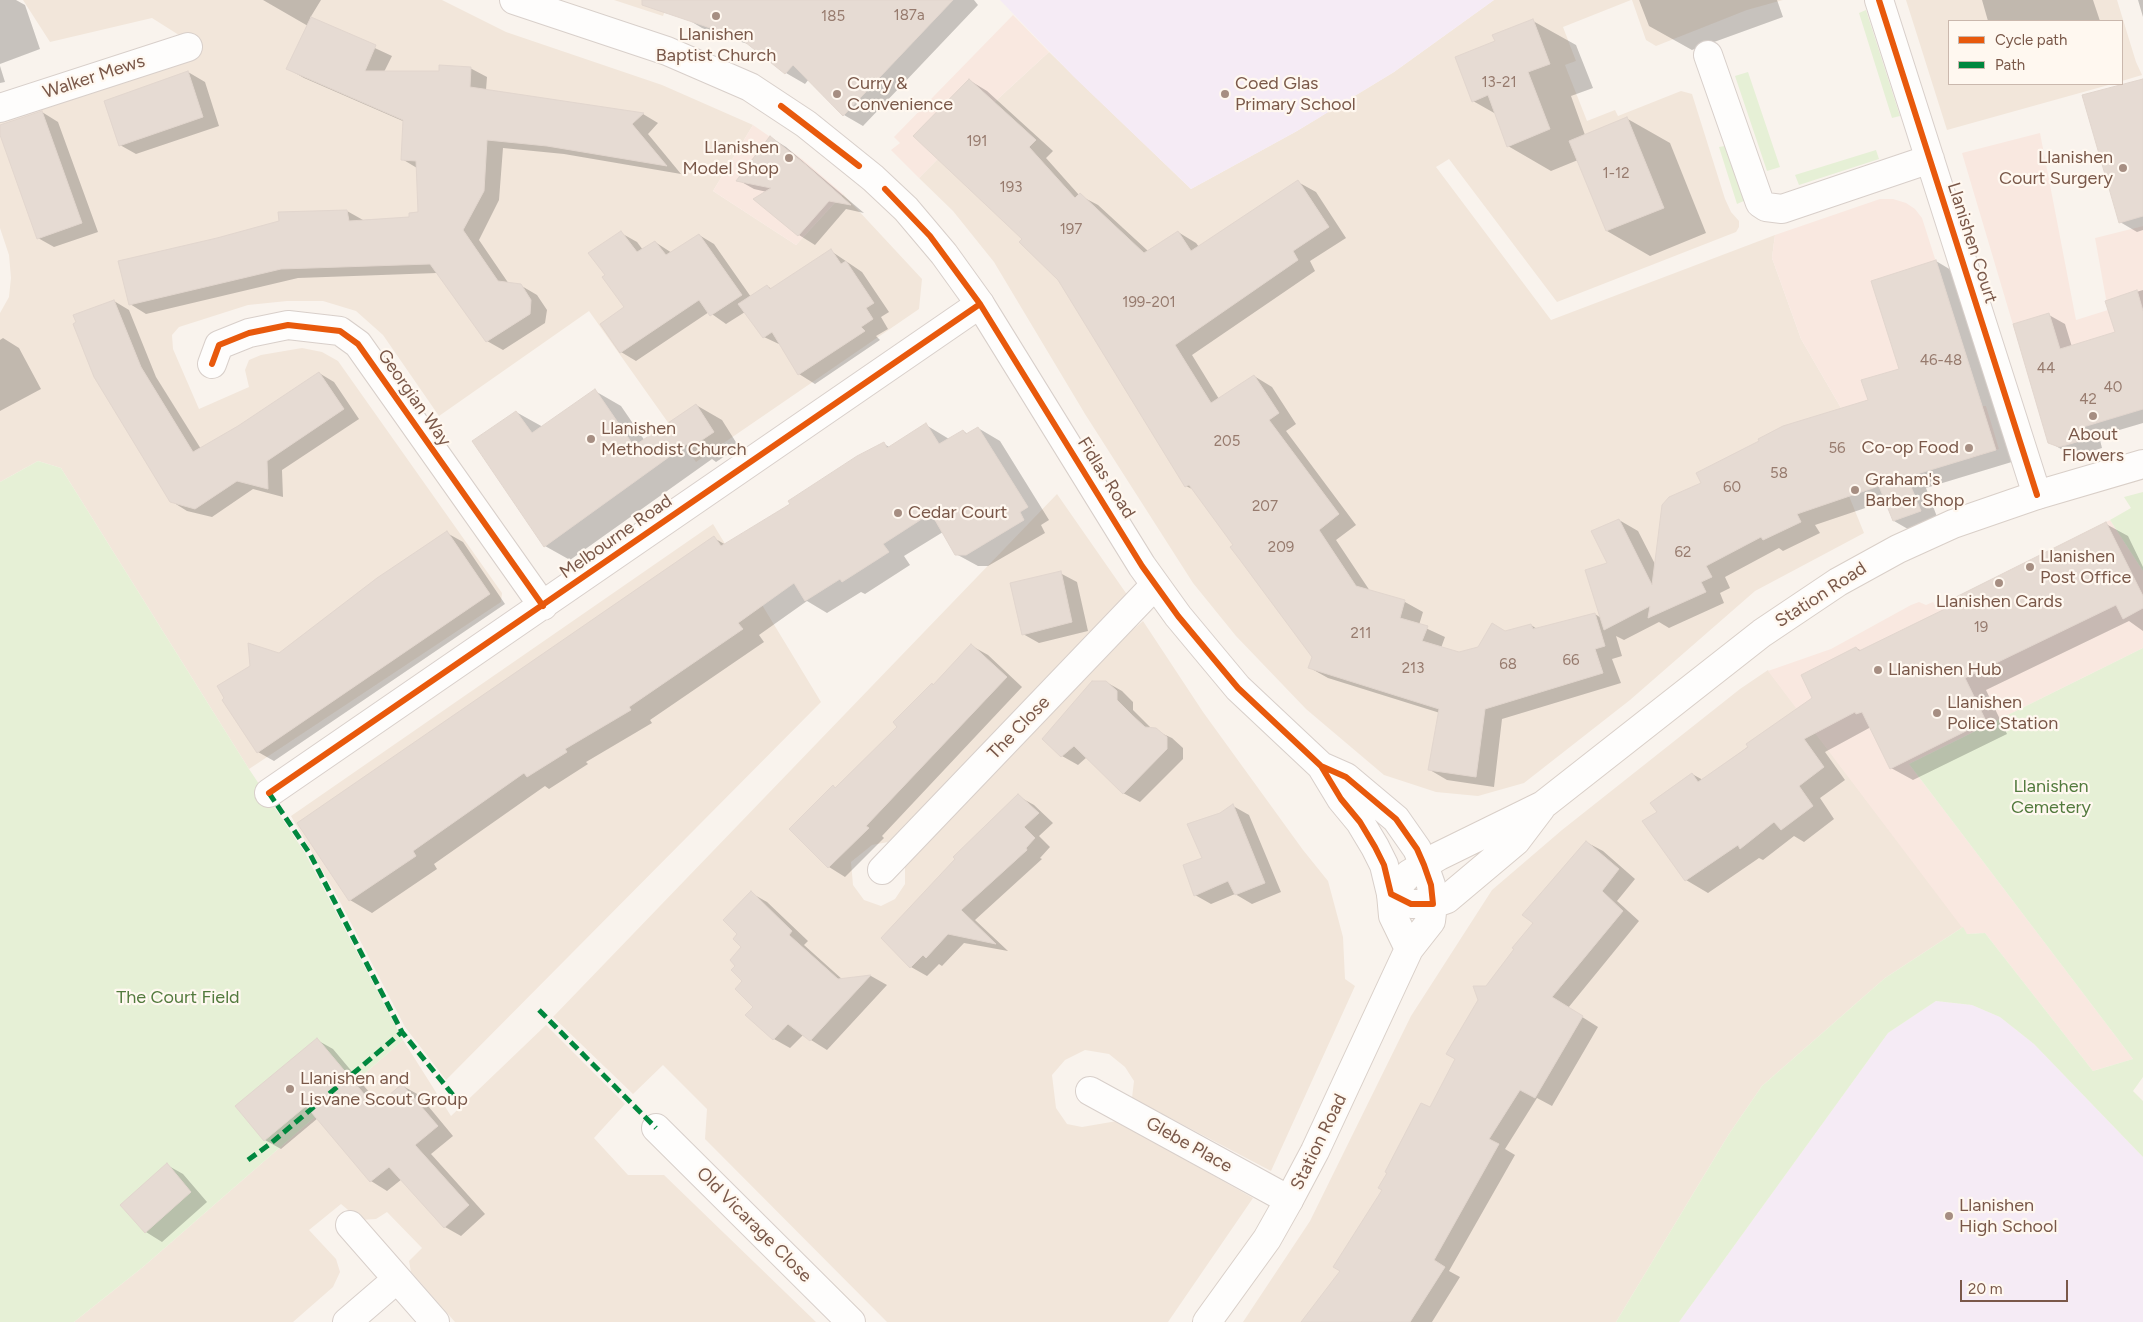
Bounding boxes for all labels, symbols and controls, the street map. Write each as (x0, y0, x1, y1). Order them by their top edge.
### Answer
house number: 187a (893, 7, 925, 25)
house number: 185 (821, 8, 845, 26)
marker: Llanishen Baptist Church (710, 10, 722, 22)
legend (1948, 20, 2123, 85)
place label: Llanishen Baptist Church (656, 24, 776, 66)
text: Cycle path (1995, 31, 2067, 49)
street label: Walker Mews (40, 50, 148, 104)
text: Path (1995, 56, 2025, 74)
place label: Curry & Convenience (847, 73, 953, 116)
place label: Coed Glas Primary School (1235, 73, 1356, 116)
house number: 13-21 (1481, 74, 1517, 92)
marker: Curry & Convenience (831, 88, 843, 100)
marker: Coed Glas Primary School (1219, 88, 1231, 100)
house number: 191 (967, 133, 987, 151)
place label: Llanishen Model Shop (682, 137, 779, 180)
place label: Llanishen Court Surgery (1999, 147, 2113, 190)
marker: Llanishen Model Shop (783, 152, 795, 164)
marker: Llanishen Court Surgery (2117, 162, 2129, 174)
house number: 1-12 (1602, 165, 1630, 183)
house number: 193 (1000, 179, 1022, 197)
street label: Llanishen Court (1942, 180, 2002, 306)
house number: 197 (1060, 221, 1082, 239)
house number: 199-201 (1122, 294, 1176, 312)
street label: Georgian Way (373, 345, 455, 451)
house number: 46-48 (1920, 352, 1962, 370)
house number: 44 (2037, 360, 2055, 378)
house number: 40 (2104, 379, 2122, 397)
house number: 42 (2079, 391, 2097, 409)
marker: About Flowers (2087, 410, 2099, 422)
place label: Llanishen Methodist Church (601, 418, 747, 460)
place label: About Flowers (2062, 424, 2124, 466)
marker: Llanishen Methodist Church (585, 433, 597, 445)
street label: Fidlas Road (1072, 433, 1140, 523)
house number: 205 (1214, 433, 1240, 451)
place label: Co-op Food (1861, 437, 1959, 459)
house number: 56 (1828, 440, 1846, 458)
marker: Co-op Food (1963, 442, 1975, 454)
house number: 58 (1770, 465, 1788, 483)
place label: Graham's Barber Shop (1865, 469, 1964, 512)
house number: 60 (1723, 479, 1741, 497)
marker: Graham's Barber Shop (1849, 484, 1861, 496)
street label: Melbourne Road (556, 490, 676, 584)
house number: 207 (1252, 498, 1278, 516)
place label: Cedar Court (908, 502, 1007, 524)
marker: Cedar Court (892, 507, 904, 519)
house number: 209 (1268, 539, 1294, 557)
house number: 62 (1675, 544, 1691, 562)
place label: Llanishen Post Office (2040, 546, 2131, 588)
street label: Station Road (1771, 558, 1871, 632)
marker: Llanishen Post Office (2024, 561, 2036, 573)
marker: Llanishen Cards (1993, 577, 2005, 589)
place label: Llanishen Cards (1936, 591, 2062, 613)
house number: 19 (1974, 619, 1988, 637)
house number: 211 (1351, 625, 1371, 643)
house number: 66 (1563, 652, 1579, 670)
house number: 68 (1499, 656, 1517, 674)
place label: Llanishen Hub (1888, 659, 2002, 681)
house number: 213 (1402, 660, 1424, 678)
marker: Llanishen Hub (1872, 664, 1884, 676)
street label: The Close (983, 692, 1055, 764)
place label: Llanishen Police Station (1947, 692, 2058, 734)
marker: Llanishen Police Station (1931, 707, 1943, 719)
park label: Llanishen Cemetery (2011, 776, 2091, 819)
park label: The Court Field (116, 987, 240, 1009)
place label: Llanishen and Lisvane Scout Group (300, 1068, 468, 1110)
marker: Llanishen and Lisvane Scout Group (284, 1083, 296, 1095)
street label: Station Road (1286, 1090, 1352, 1194)
street label: Glebe Place (1142, 1112, 1236, 1178)
street label: Old Vicarage Close (692, 1163, 816, 1287)
place label: Llanishen High School (1959, 1195, 2057, 1238)
marker: Llanishen High School (1943, 1210, 1955, 1222)
scale bar (1963, 1270, 2070, 1302)
text: 20 m (1968, 1280, 2002, 1298)

